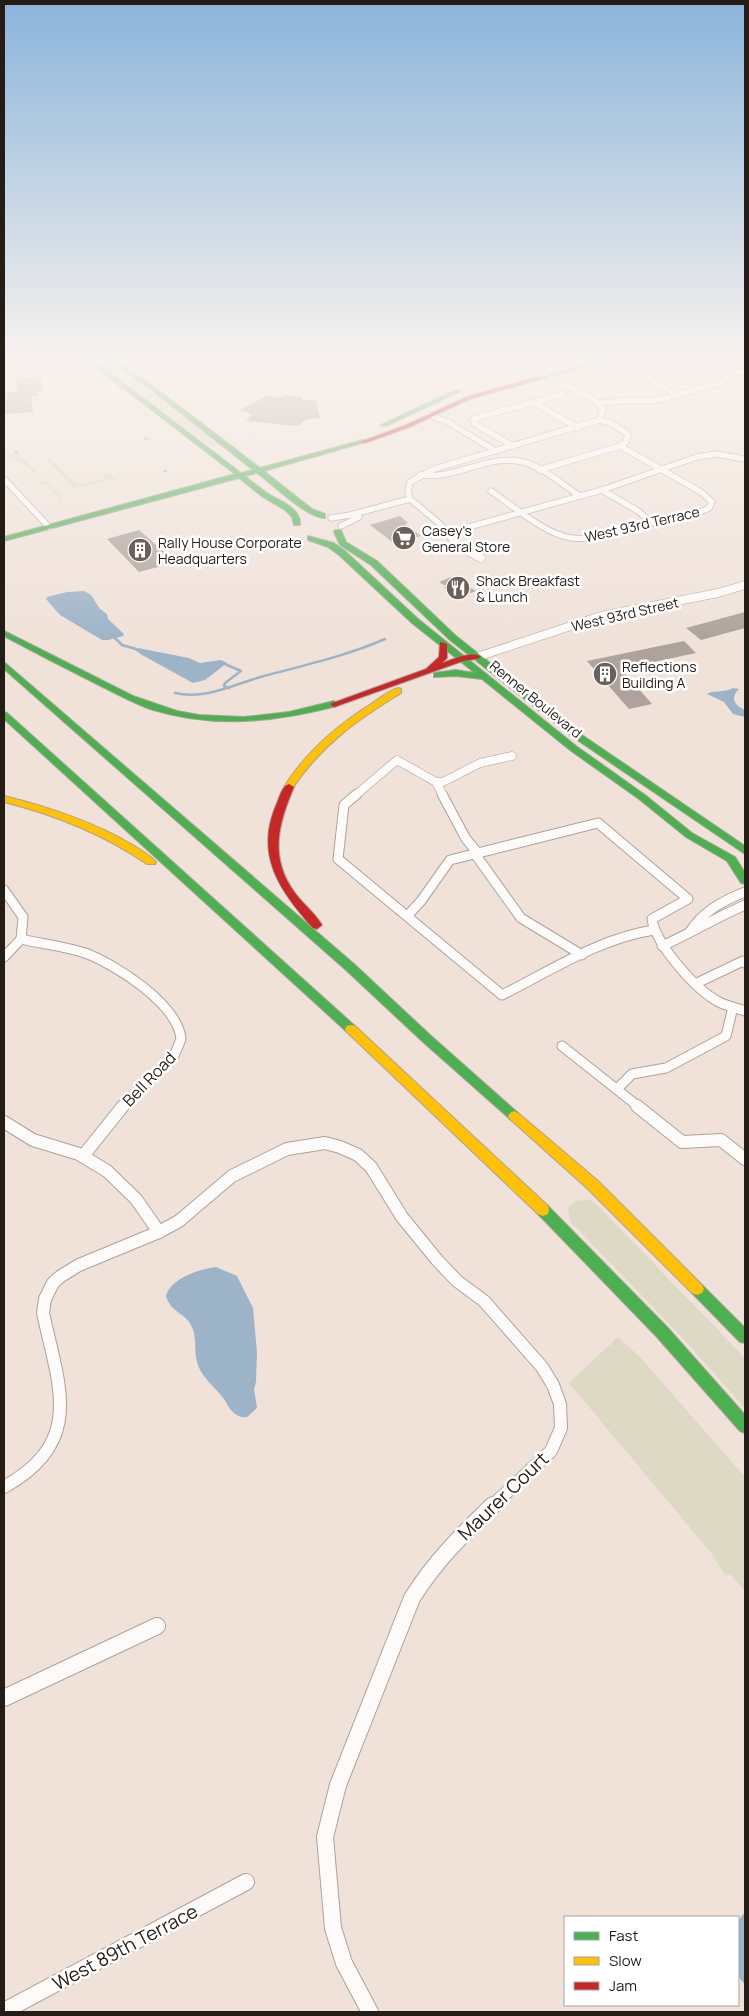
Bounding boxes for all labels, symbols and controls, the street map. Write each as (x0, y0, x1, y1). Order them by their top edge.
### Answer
street label: West 93rd Terrace (583, 502, 701, 546)
place label: Casey's General Store (422, 521, 510, 556)
supermarket icon: Casey's General Store (391, 525, 417, 551)
place label: Rally House Corporate Headquarters (158, 533, 302, 568)
building icon: Rally House Corporate Headquarters (127, 537, 153, 563)
place label: Shack Breakfast & Lunch (476, 571, 580, 606)
restaurant icon: Shack Breakfast & Lunch (445, 575, 471, 601)
street label: West 93rd Street (569, 592, 681, 636)
street label: Renner Boulevard (486, 656, 586, 742)
place label: Reflections Building A (622, 657, 697, 692)
building icon: Reflections Building A (592, 661, 618, 687)
street label: Bell Road (118, 1047, 180, 1111)
street label: Maurer Court (452, 1446, 554, 1546)
street label: West 89th Terrace (48, 1898, 202, 1996)
legend (564, 1916, 739, 2006)
text: Fast (609, 1925, 638, 1946)
text: Slow (609, 1950, 642, 1971)
text: Jam (609, 1975, 637, 1996)

